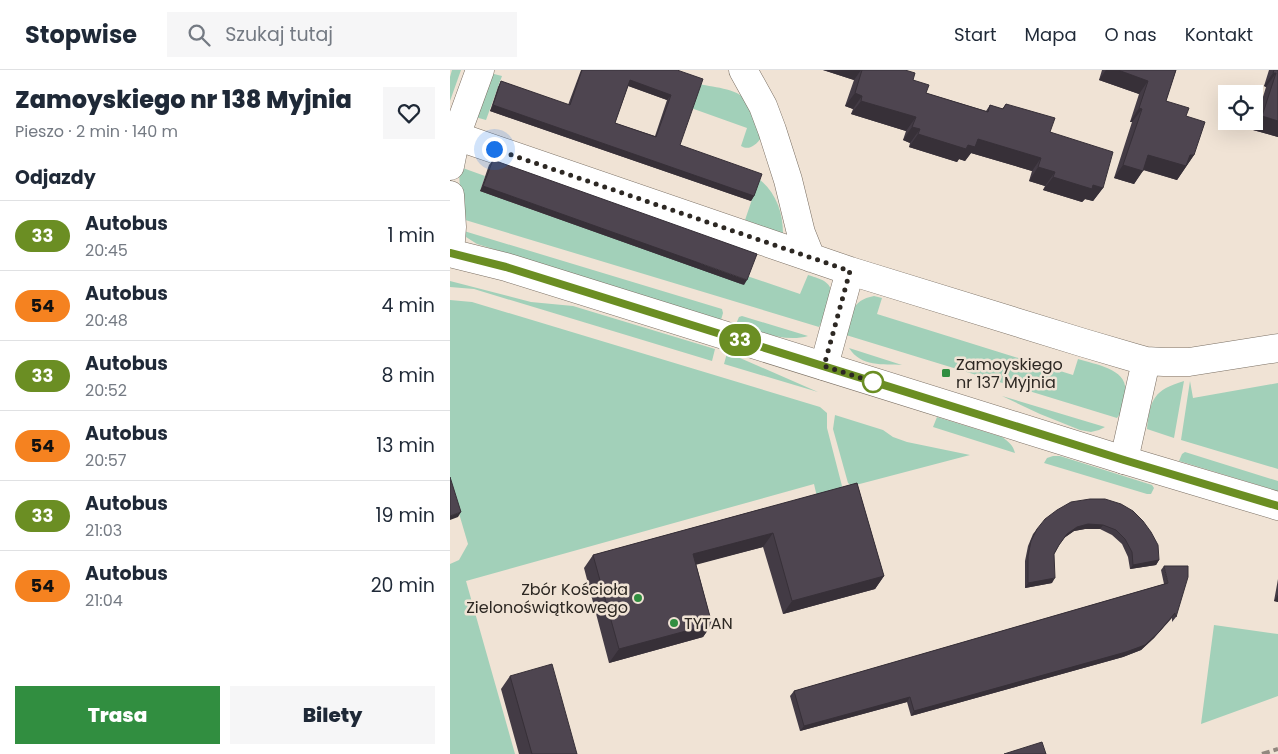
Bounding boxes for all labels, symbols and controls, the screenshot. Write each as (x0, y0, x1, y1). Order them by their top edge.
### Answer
search box (167, 12, 517, 57)
text: Stopwise (25, 18, 137, 51)
icon: search (185, 21, 213, 49)
text: Szukaj tutaj (225, 21, 333, 48)
text: Start (954, 22, 997, 47)
text: Mapa (1025, 22, 1077, 47)
text: O nas (1105, 22, 1157, 47)
text: Kontakt (1185, 22, 1253, 47)
text: Zamoyskiego nr 138 Myjnia (15, 83, 352, 116)
map controls (1218, 85, 1263, 130)
button: locate (1218, 85, 1263, 130)
button: heart (383, 87, 435, 139)
text: Pieszo · 2 min · 140 m (15, 120, 178, 143)
your location (482, 137, 507, 162)
text: Odjazdy (15, 164, 96, 191)
text: Autobus (85, 210, 168, 237)
text: 1 min (387, 222, 435, 249)
text: 33 (32, 223, 53, 248)
text: 20:45 (85, 239, 128, 262)
text: Autobus (85, 280, 168, 307)
text: 4 min (382, 292, 435, 319)
text: 54 (31, 293, 54, 318)
text: 20:48 (85, 309, 128, 332)
line badge: 33 (718, 324, 762, 356)
text: 33 (729, 327, 751, 352)
text: Autobus (85, 350, 168, 377)
place label: Zamoyskiego nr 137 Myjnia (956, 353, 1063, 394)
text: 8 min (382, 362, 435, 389)
text: 33 (32, 363, 53, 388)
marker: Zamoyskiego nr 137 Myjnia (940, 367, 952, 379)
unlabelled marker (862, 371, 884, 393)
text: 20:52 (85, 379, 127, 402)
text: Autobus (85, 420, 168, 447)
text: 13 min (376, 432, 435, 459)
text: 54 (31, 433, 54, 458)
text: 20:57 (85, 449, 126, 472)
text: Autobus (85, 490, 168, 517)
text: 19 min (375, 502, 435, 529)
text: 33 (32, 503, 53, 528)
text: 21:03 (85, 519, 122, 542)
text: Autobus (85, 560, 168, 587)
text: 20 min (371, 572, 435, 599)
text: 54 (31, 573, 54, 598)
place label: Zbór Kościoła Zielonoświątkowego (466, 578, 628, 619)
text: 21:04 (85, 589, 123, 612)
marker: Zbór Kościoła Zielonoświątkowego (632, 592, 644, 604)
place label: TYTAN (684, 612, 733, 635)
marker: TYTAN (668, 617, 680, 629)
button: Trasa (15, 686, 220, 744)
button: Bilety (230, 686, 435, 744)

